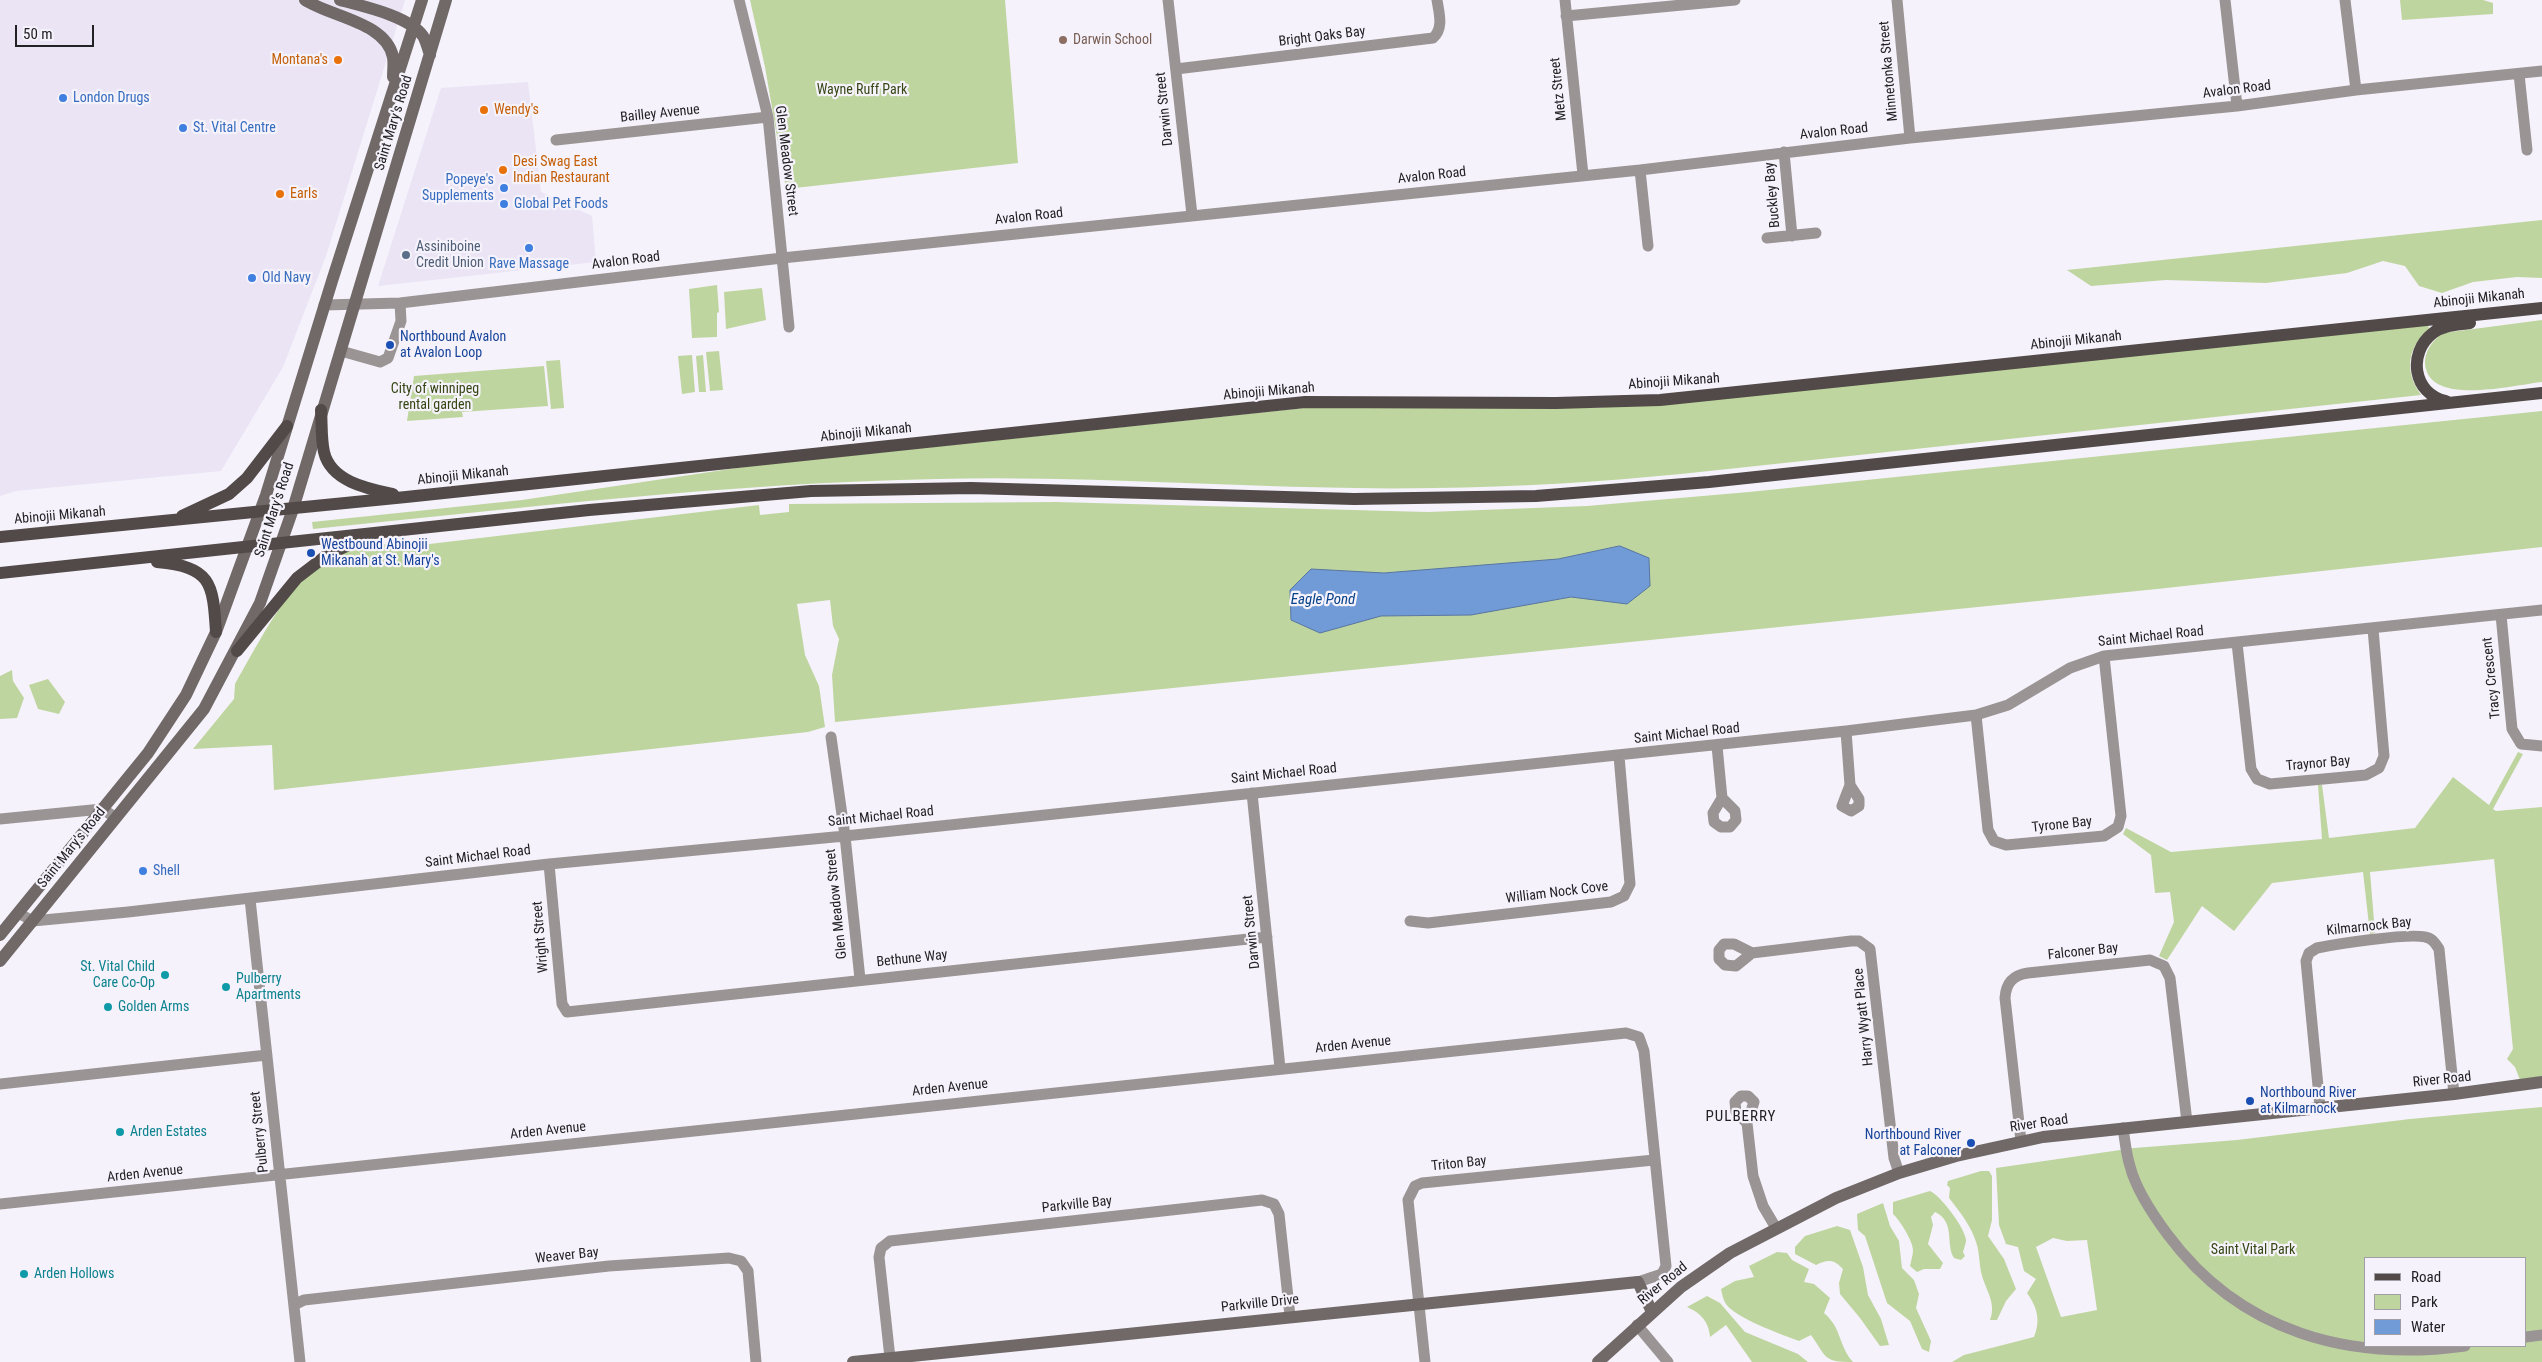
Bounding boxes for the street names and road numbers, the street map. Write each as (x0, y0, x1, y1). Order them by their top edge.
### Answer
street label: Minnetonka Street (1876, 20, 1902, 122)
street label: Bright Oaks Bay (1278, 23, 1366, 51)
street label: Metz Street (1547, 57, 1571, 121)
street label: Darwin Street (1153, 71, 1177, 147)
street label: Saint Mary's Road (372, 73, 416, 173)
street label: Avalon Road (2202, 77, 2272, 103)
street label: Bailley Avenue (619, 101, 701, 127)
street label: Glen Meadow Street (771, 105, 801, 217)
street label: Avalon Road (1799, 120, 1869, 144)
street label: Buckley Bay (1762, 161, 1784, 229)
street label: Avalon Road (1397, 164, 1467, 188)
street label: Avalon Road (994, 205, 1064, 229)
street label: Avalon Road (591, 248, 661, 274)
street label: Abinojii Mikanah (2432, 286, 2526, 312)
street label: Abinojii Mikanah (2029, 328, 2123, 354)
street label: Abinojii Mikanah (1628, 370, 1720, 394)
street label: Abinojii Mikanah (1223, 380, 1315, 404)
street label: Abinojii Mikanah (819, 420, 913, 446)
street label: Saint Mary's Road (252, 461, 298, 559)
street label: Abinojii Mikanah (416, 463, 510, 489)
street label: Abinojii Mikanah (14, 504, 106, 528)
street label: Saint Michael Road (2097, 623, 2205, 651)
street label: Tracy Crescent (2479, 636, 2505, 720)
street label: Saint Michael Road (1633, 720, 1741, 748)
street label: Traynor Bay (2285, 753, 2351, 775)
street label: Saint Michael Road (1230, 760, 1338, 788)
street label: Saint Michael Road (827, 803, 935, 831)
street label: Saint Mary's Road (34, 804, 110, 892)
street label: Tyrone Bay (2031, 813, 2093, 837)
street label: Saint Michael Road (424, 842, 532, 872)
street label: Glen Meadow Street (823, 848, 851, 960)
street label: William Nock Cove (1505, 878, 1609, 908)
street label: Darwin Street (1240, 894, 1264, 970)
street label: Wright Street (530, 900, 552, 974)
street label: Kilmarnock Bay (2326, 914, 2412, 940)
street label: Falconer Bay (2047, 940, 2119, 964)
street label: Bethune Way (876, 947, 948, 971)
street label: Harry Wyatt Place (1851, 967, 1877, 1067)
street label: Arden Avenue (1314, 1033, 1392, 1057)
street label: River Road (2412, 1069, 2472, 1091)
street label: Arden Avenue (911, 1076, 989, 1100)
street label: Pulberry Street (247, 1090, 273, 1174)
street label: River Road (2009, 1112, 2069, 1136)
street label: Arden Avenue (509, 1119, 587, 1143)
street label: Triton Bay (1431, 1153, 1487, 1175)
street label: Arden Avenue (106, 1162, 184, 1186)
street label: Parkville Bay (1041, 1193, 1113, 1217)
street label: Weaver Bay (534, 1244, 600, 1268)
street label: River Road (1635, 1259, 1691, 1309)
street label: Parkville Drive (1220, 1292, 1300, 1316)

